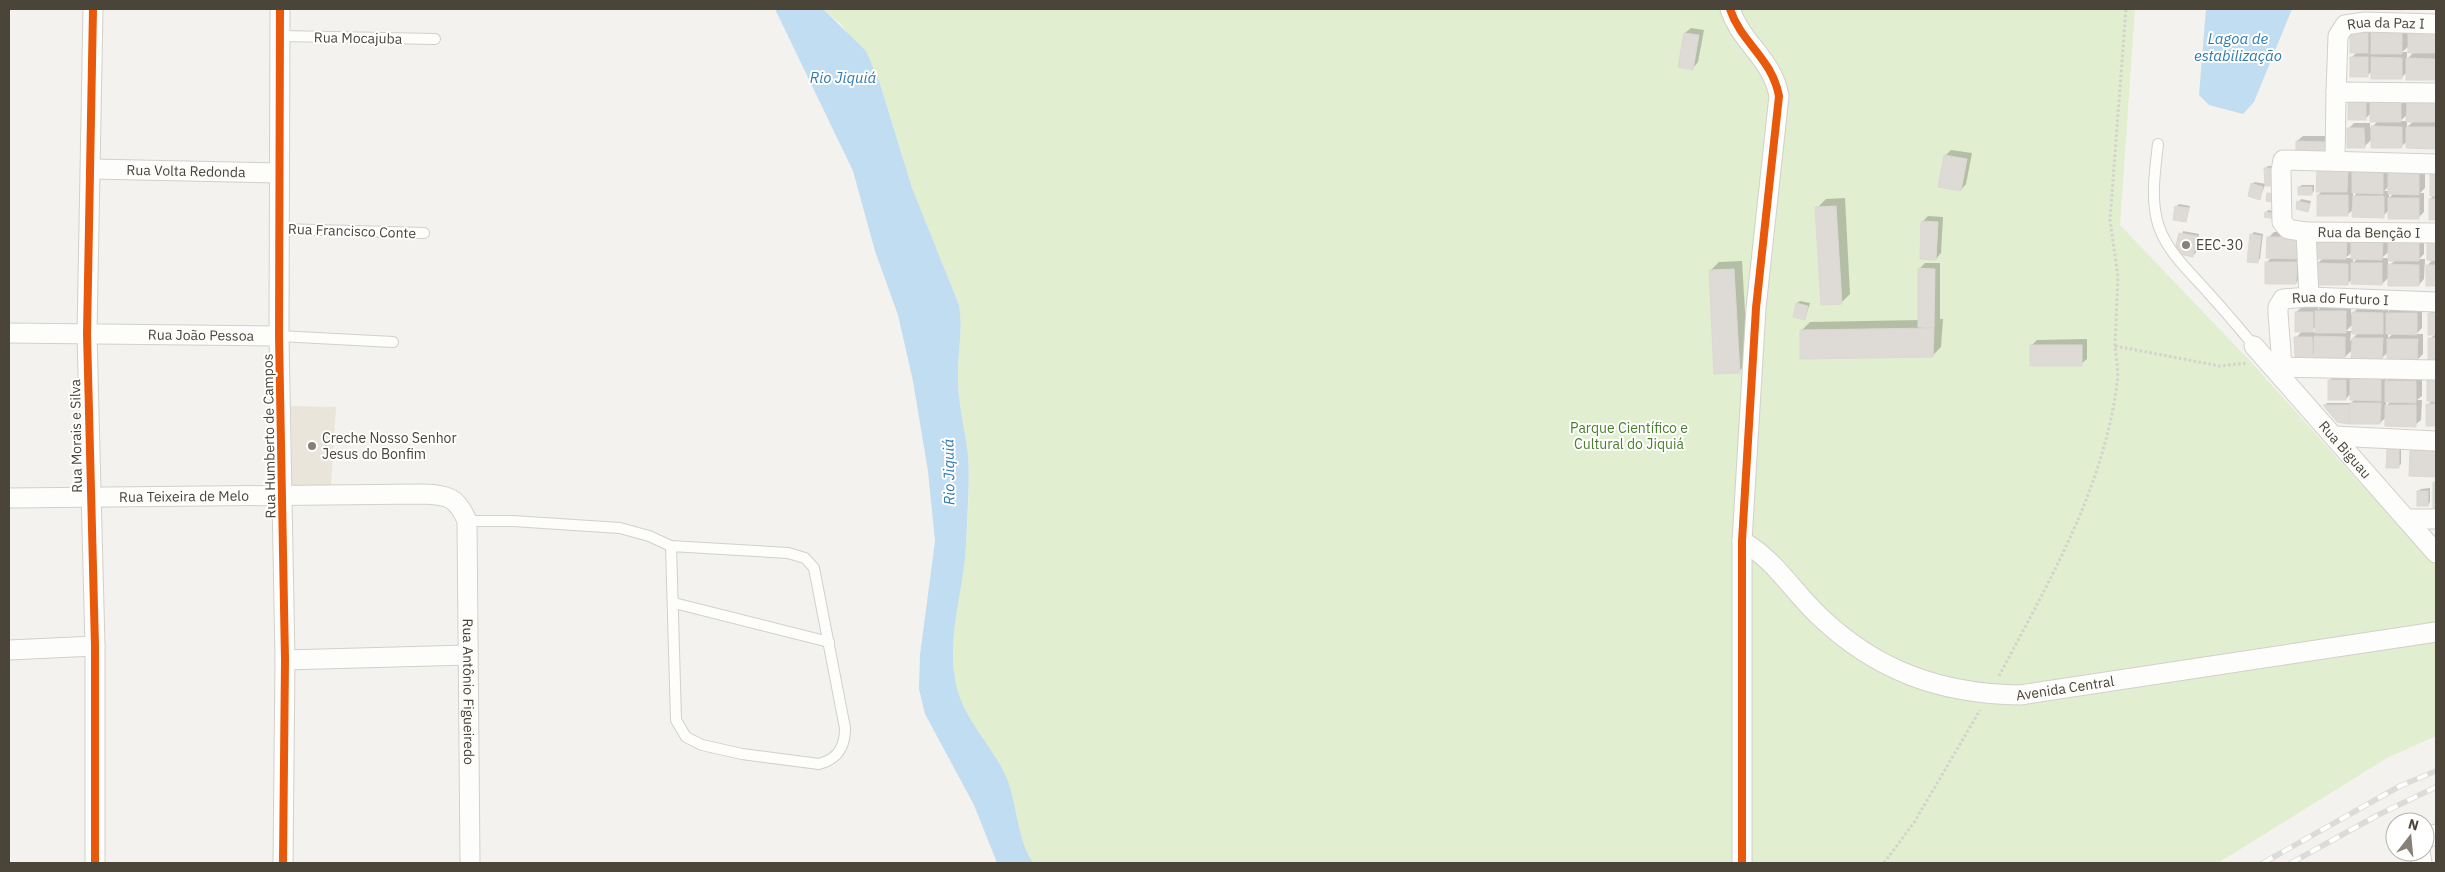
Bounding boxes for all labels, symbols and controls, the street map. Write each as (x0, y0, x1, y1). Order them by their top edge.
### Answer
street label: Rua da Paz I (2346, 13, 2425, 34)
street label: Rua Mocajuba (314, 28, 403, 48)
water label: Lagoa de estabilização (2194, 29, 2282, 65)
water label: Rio Jiquiá (810, 68, 876, 87)
street label: Rua Volta Redonda (126, 161, 246, 181)
street label: Rua Francisco Conte (288, 220, 417, 242)
street label: Rua da Benção I (2317, 223, 2420, 242)
place label: EEC-30 (2196, 236, 2243, 254)
marker: EEC-30 (2180, 239, 2192, 251)
street label: Rua do Futuro I (2291, 288, 2389, 309)
street label: Rua João Pessoa (148, 326, 255, 345)
street label: Rua Humberto de Campos (259, 353, 279, 519)
street label: Rua Morais e Silva (66, 379, 86, 493)
street label: Rua Biguau (2315, 417, 2375, 482)
park label: Parque Científico e Cultural do Jiquiá (1570, 419, 1688, 453)
place label: Creche Nosso Senhor Jesus do Bonfim (322, 429, 457, 463)
water label: Rio Jiquiá (938, 438, 959, 505)
marker: Creche Nosso Senhor Jesus do Bonfim (306, 440, 318, 452)
street label: Rua Teixeira de Melo (119, 487, 249, 506)
street label: Rua Antônio Figueiredo (459, 618, 478, 765)
street label: Avenida Central (2015, 672, 2116, 705)
north arrow (2385, 812, 2435, 862)
text: N (2406, 814, 2421, 835)

